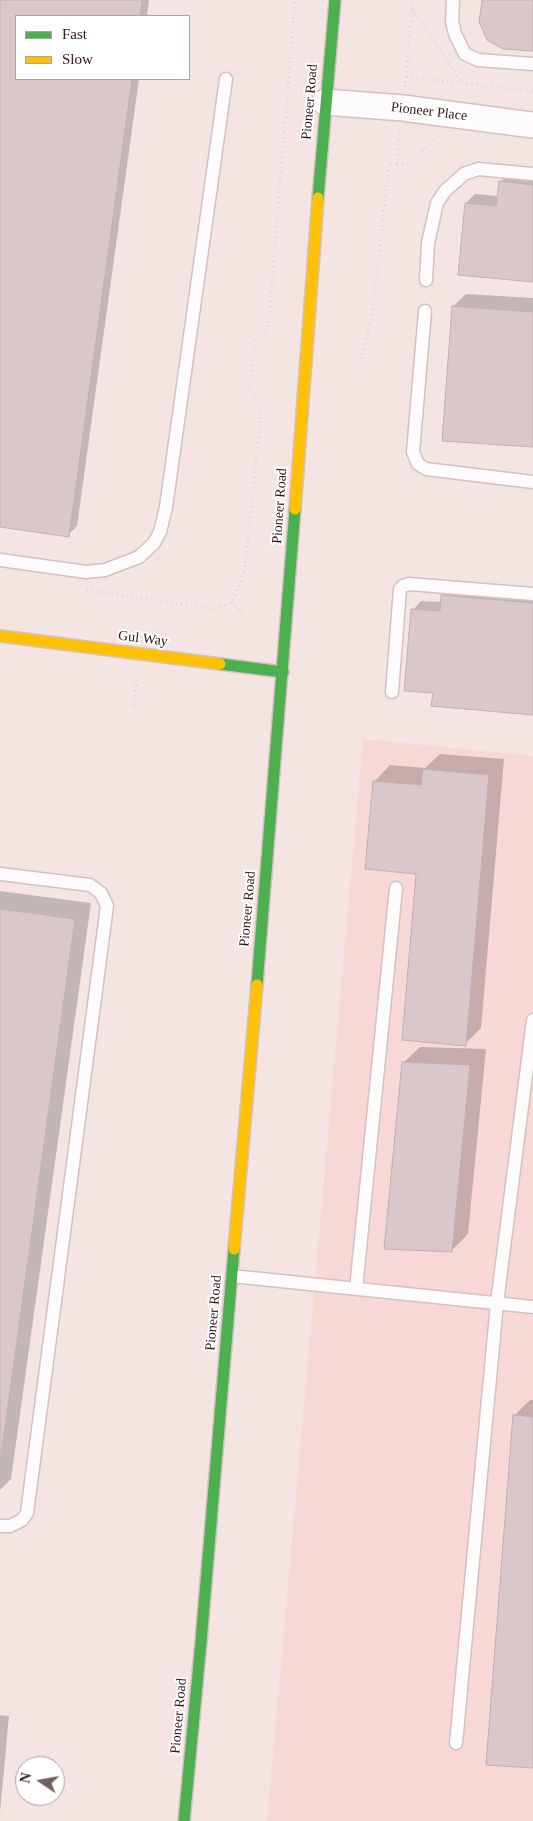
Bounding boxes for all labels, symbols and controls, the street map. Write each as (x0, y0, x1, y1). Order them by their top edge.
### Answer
legend (15, 15, 190, 80)
text: Fast (62, 26, 87, 42)
text: Slow (62, 51, 93, 67)
street label: Pioneer Road (298, 64, 322, 140)
street label: Pioneer Place (390, 99, 468, 125)
street label: Pioneer Road (269, 468, 291, 544)
street label: Gul Way (117, 628, 169, 650)
street label: Pioneer Road (236, 871, 260, 947)
street label: Pioneer Road (202, 1275, 226, 1351)
street label: Pioneer Road (167, 1678, 191, 1754)
north arrow (15, 1756, 65, 1806)
text: N (17, 1771, 34, 1784)

